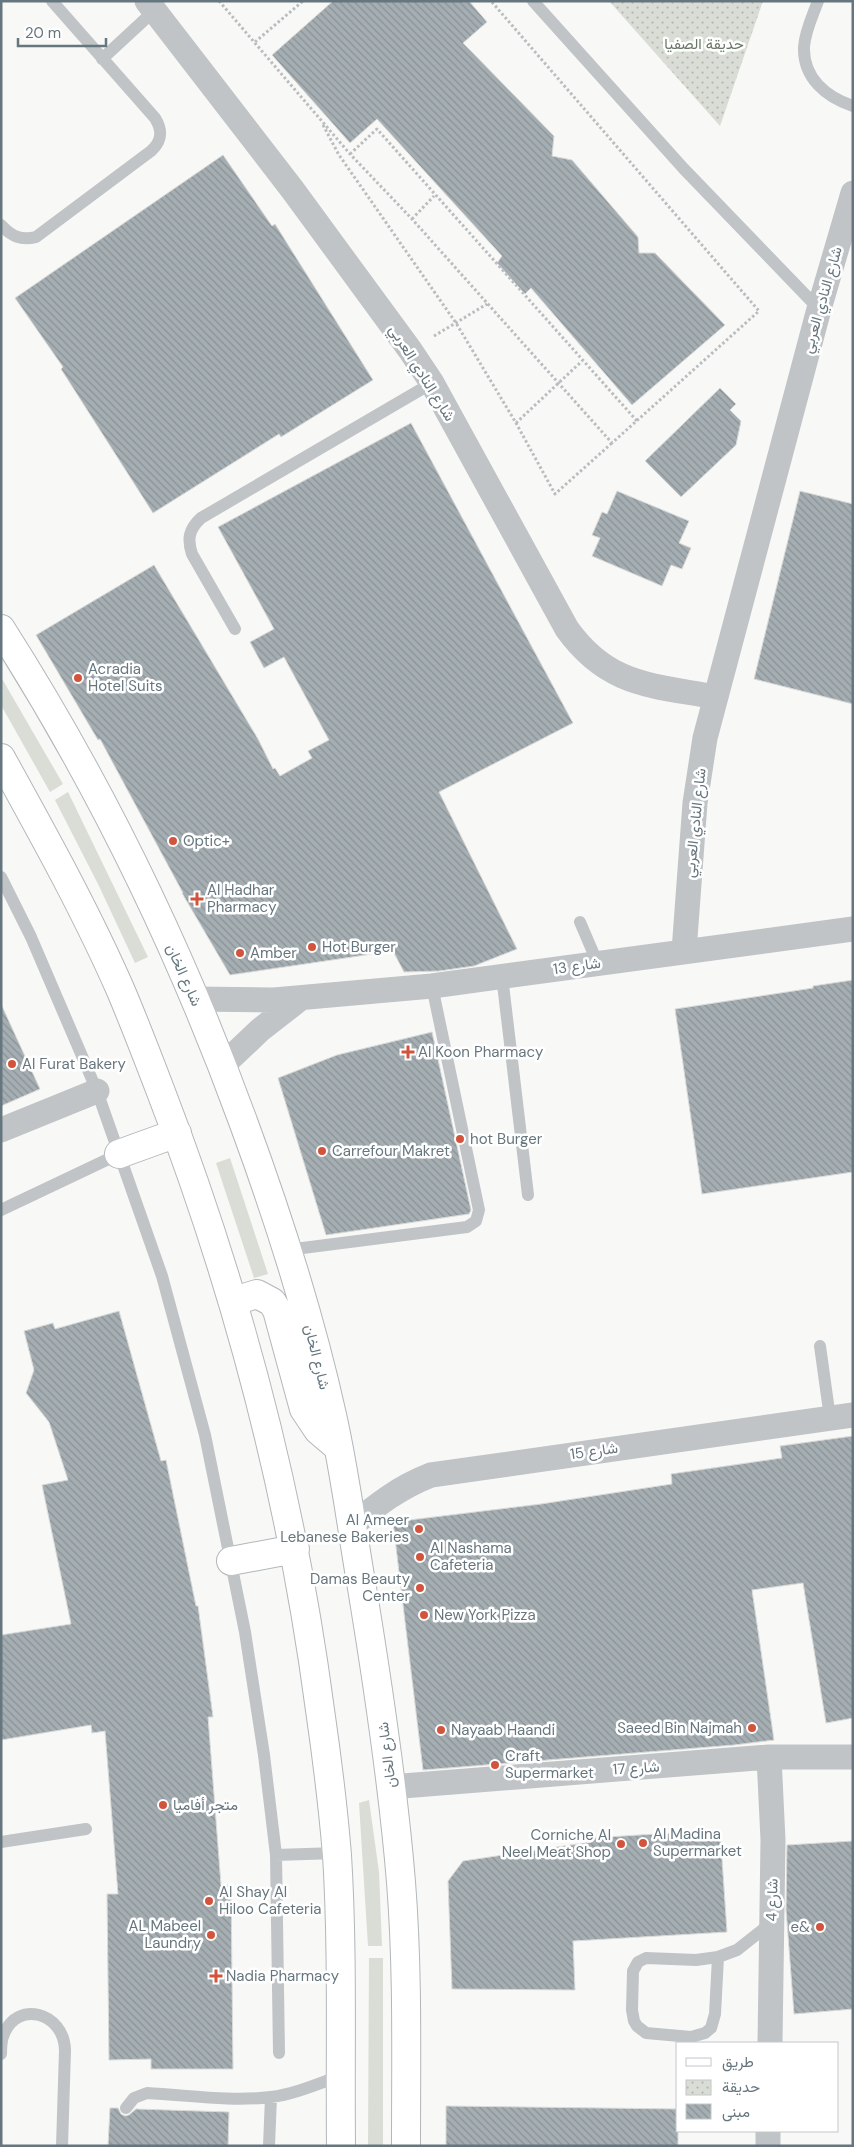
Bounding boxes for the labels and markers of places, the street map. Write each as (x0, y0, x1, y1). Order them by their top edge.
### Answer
place label: Acradia Hotel Suits (88, 659, 163, 696)
marker: Acradia Hotel Suits (72, 672, 84, 684)
place label: Optic+ (183, 831, 230, 851)
marker: Optic+ (167, 835, 179, 847)
place label: Al Hadhar Pharmacy (207, 880, 277, 917)
marker: Al Hadhar Pharmacy (191, 893, 203, 905)
place label: Hot Burger (322, 937, 396, 957)
marker: Hot Burger (306, 941, 318, 953)
place label: Amber (250, 943, 297, 963)
marker: Amber (234, 947, 246, 959)
place label: Al Koon Pharmacy (418, 1042, 544, 1062)
marker: Al Koon Pharmacy (402, 1046, 414, 1058)
place label: Al Furat Bakery (22, 1054, 127, 1074)
marker: Al Furat Bakery (6, 1058, 18, 1070)
place label: hot Burger (470, 1129, 543, 1149)
marker: hot Burger (454, 1133, 466, 1145)
place label: Carrefour Makret (332, 1141, 450, 1161)
marker: Carrefour Makret (316, 1145, 328, 1157)
place label: Al Ameer Lebanese Bakeries (280, 1510, 409, 1547)
marker: Al Ameer Lebanese Bakeries (413, 1523, 425, 1535)
place label: Al Nashama Cafeteria (430, 1538, 512, 1575)
marker: Al Nashama Cafeteria (414, 1551, 426, 1563)
place label: Damas Beauty Center (310, 1569, 411, 1606)
marker: Damas Beauty Center (414, 1582, 426, 1594)
place label: New York Pizza (434, 1605, 536, 1625)
marker: New York Pizza (418, 1609, 430, 1621)
place label: Saeed Bin Najmah (617, 1718, 742, 1738)
place label: Nayaab Haandi (451, 1720, 555, 1740)
marker: Saeed Bin Najmah (746, 1722, 758, 1734)
marker: Nayaab Haandi (435, 1724, 447, 1736)
place label: Craft Supermarket (505, 1746, 594, 1783)
marker: Craft Supermarket (489, 1759, 501, 1771)
place label: متجر أفاميا (173, 1795, 238, 1815)
marker: متجر أفاميا (157, 1799, 169, 1811)
place label: Al Madina Supermarket (653, 1824, 742, 1861)
place label: Corniche Al Neel Meat Shop (502, 1825, 611, 1862)
marker: Al Madina Supermarket (637, 1837, 649, 1849)
marker: Corniche Al Neel Meat Shop (615, 1838, 627, 1850)
place label: Al Shay Al Hiloo Cafeteria (219, 1882, 321, 1919)
marker: Al Shay Al Hiloo Cafeteria (203, 1895, 215, 1907)
place label: AL Mabeel Laundry (129, 1916, 202, 1953)
place label: e& (790, 1917, 810, 1937)
marker: e& (814, 1921, 826, 1933)
marker: AL Mabeel Laundry (205, 1929, 217, 1941)
place label: Nadia Pharmacy (226, 1966, 340, 1986)
marker: Nadia Pharmacy (210, 1970, 222, 1982)

